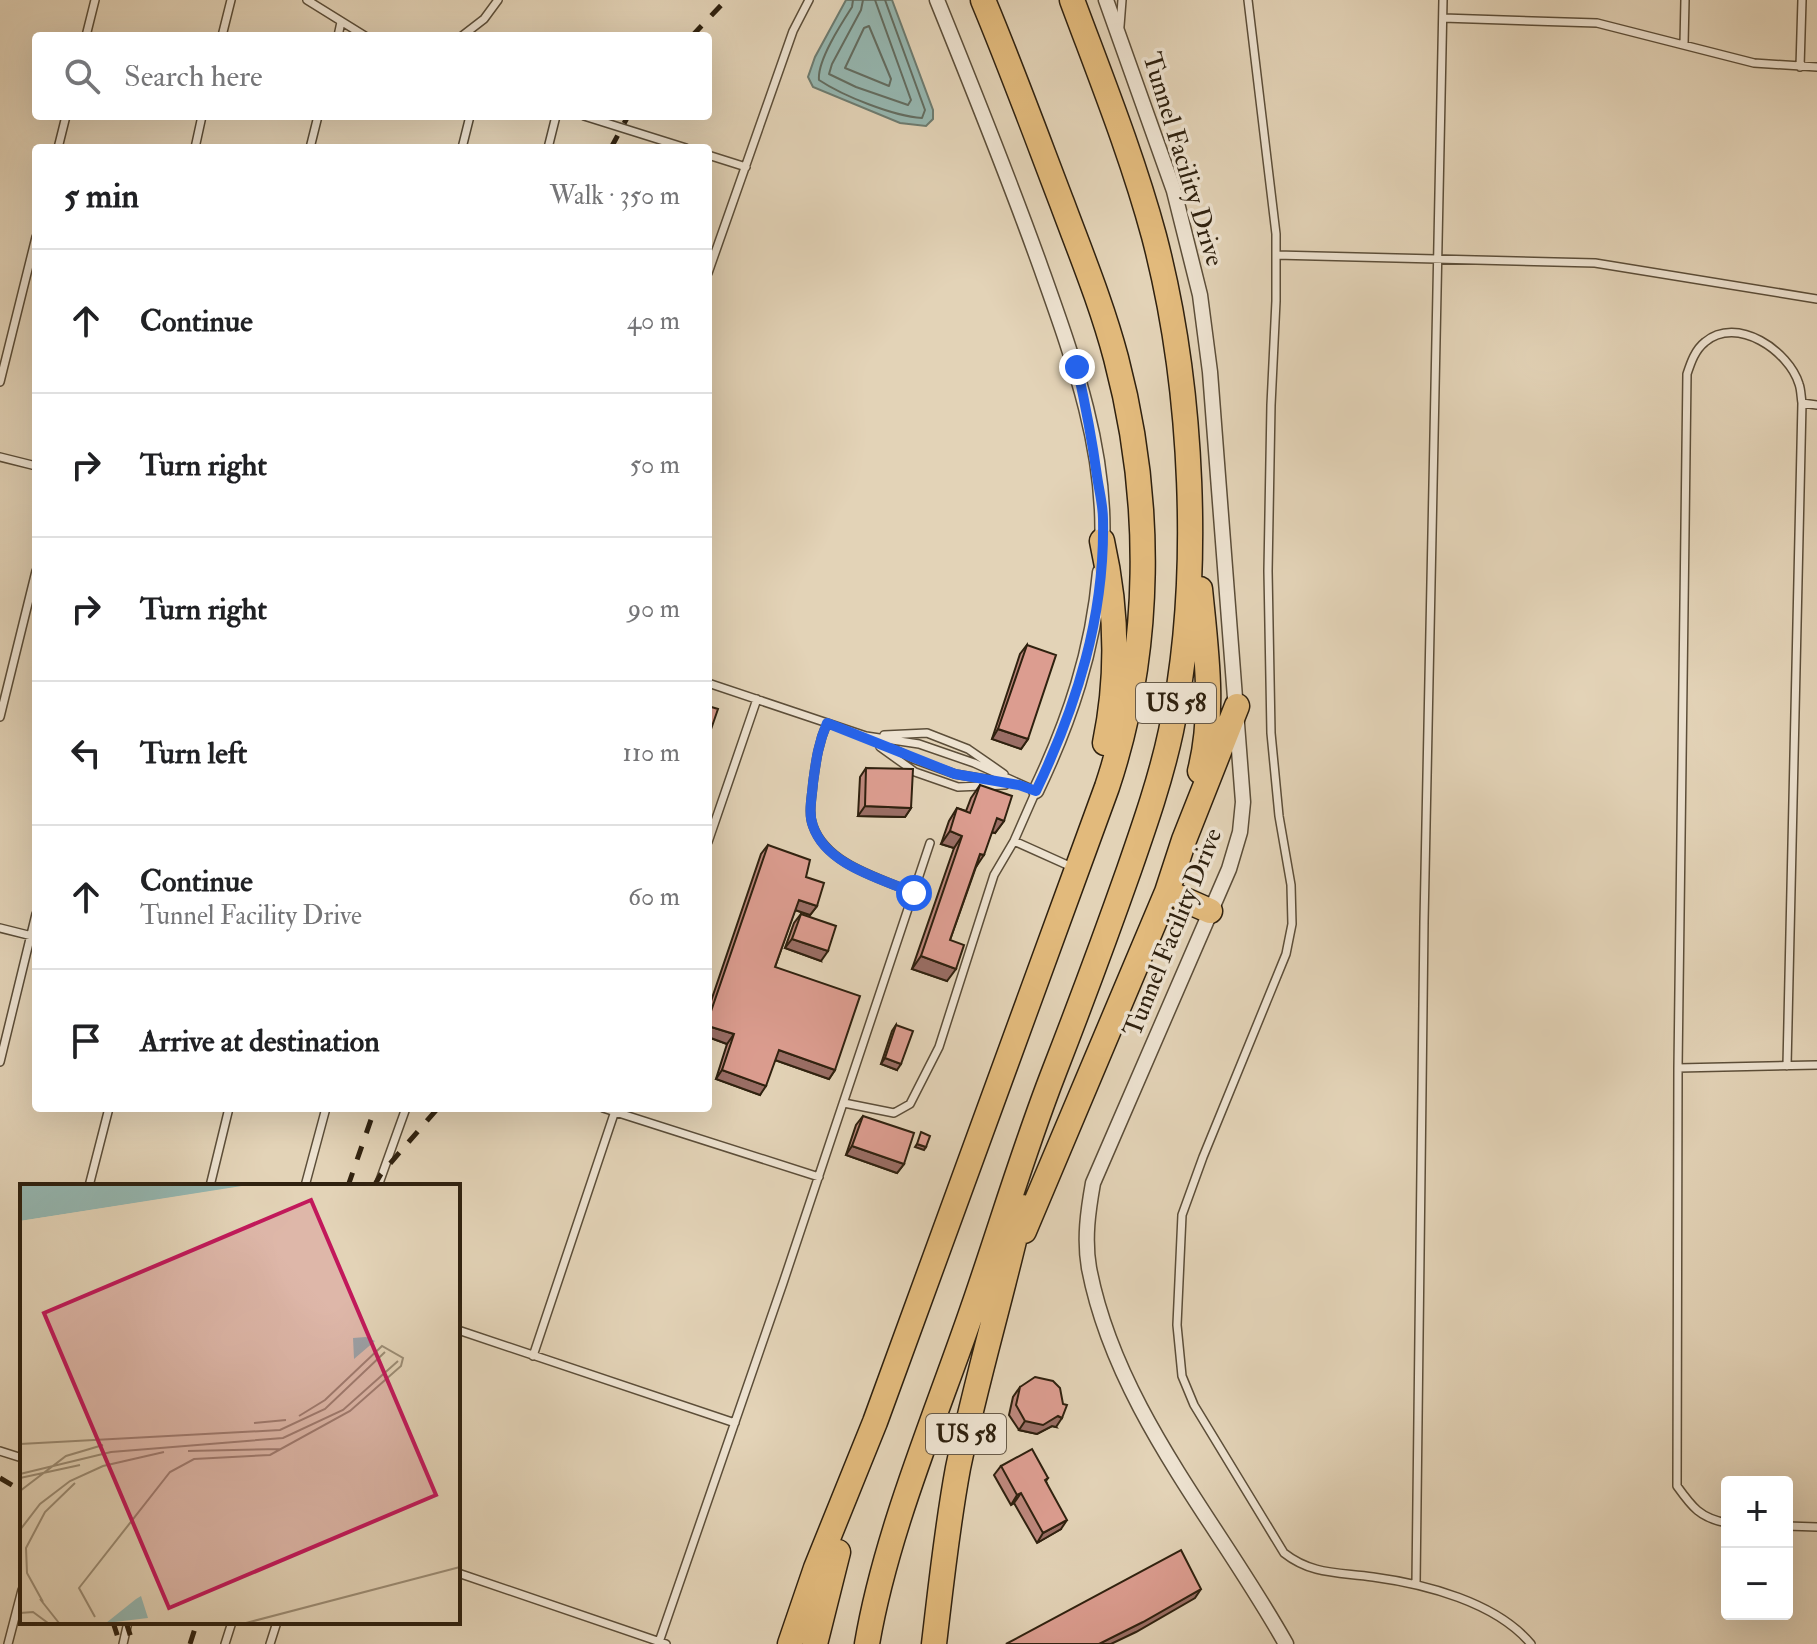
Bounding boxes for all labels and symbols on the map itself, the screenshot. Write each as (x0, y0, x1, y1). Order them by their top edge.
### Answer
street label: Tunnel Facility Drive (1135, 49, 1231, 270)
route end (1059, 349, 1095, 385)
road number: US 58 (1136, 683, 1216, 723)
street label: Tunnel Facility Drive (1117, 823, 1229, 1041)
route start (896, 875, 932, 911)
inset map (20, 1184, 460, 1624)
road number: US 58 (926, 1414, 1006, 1454)

